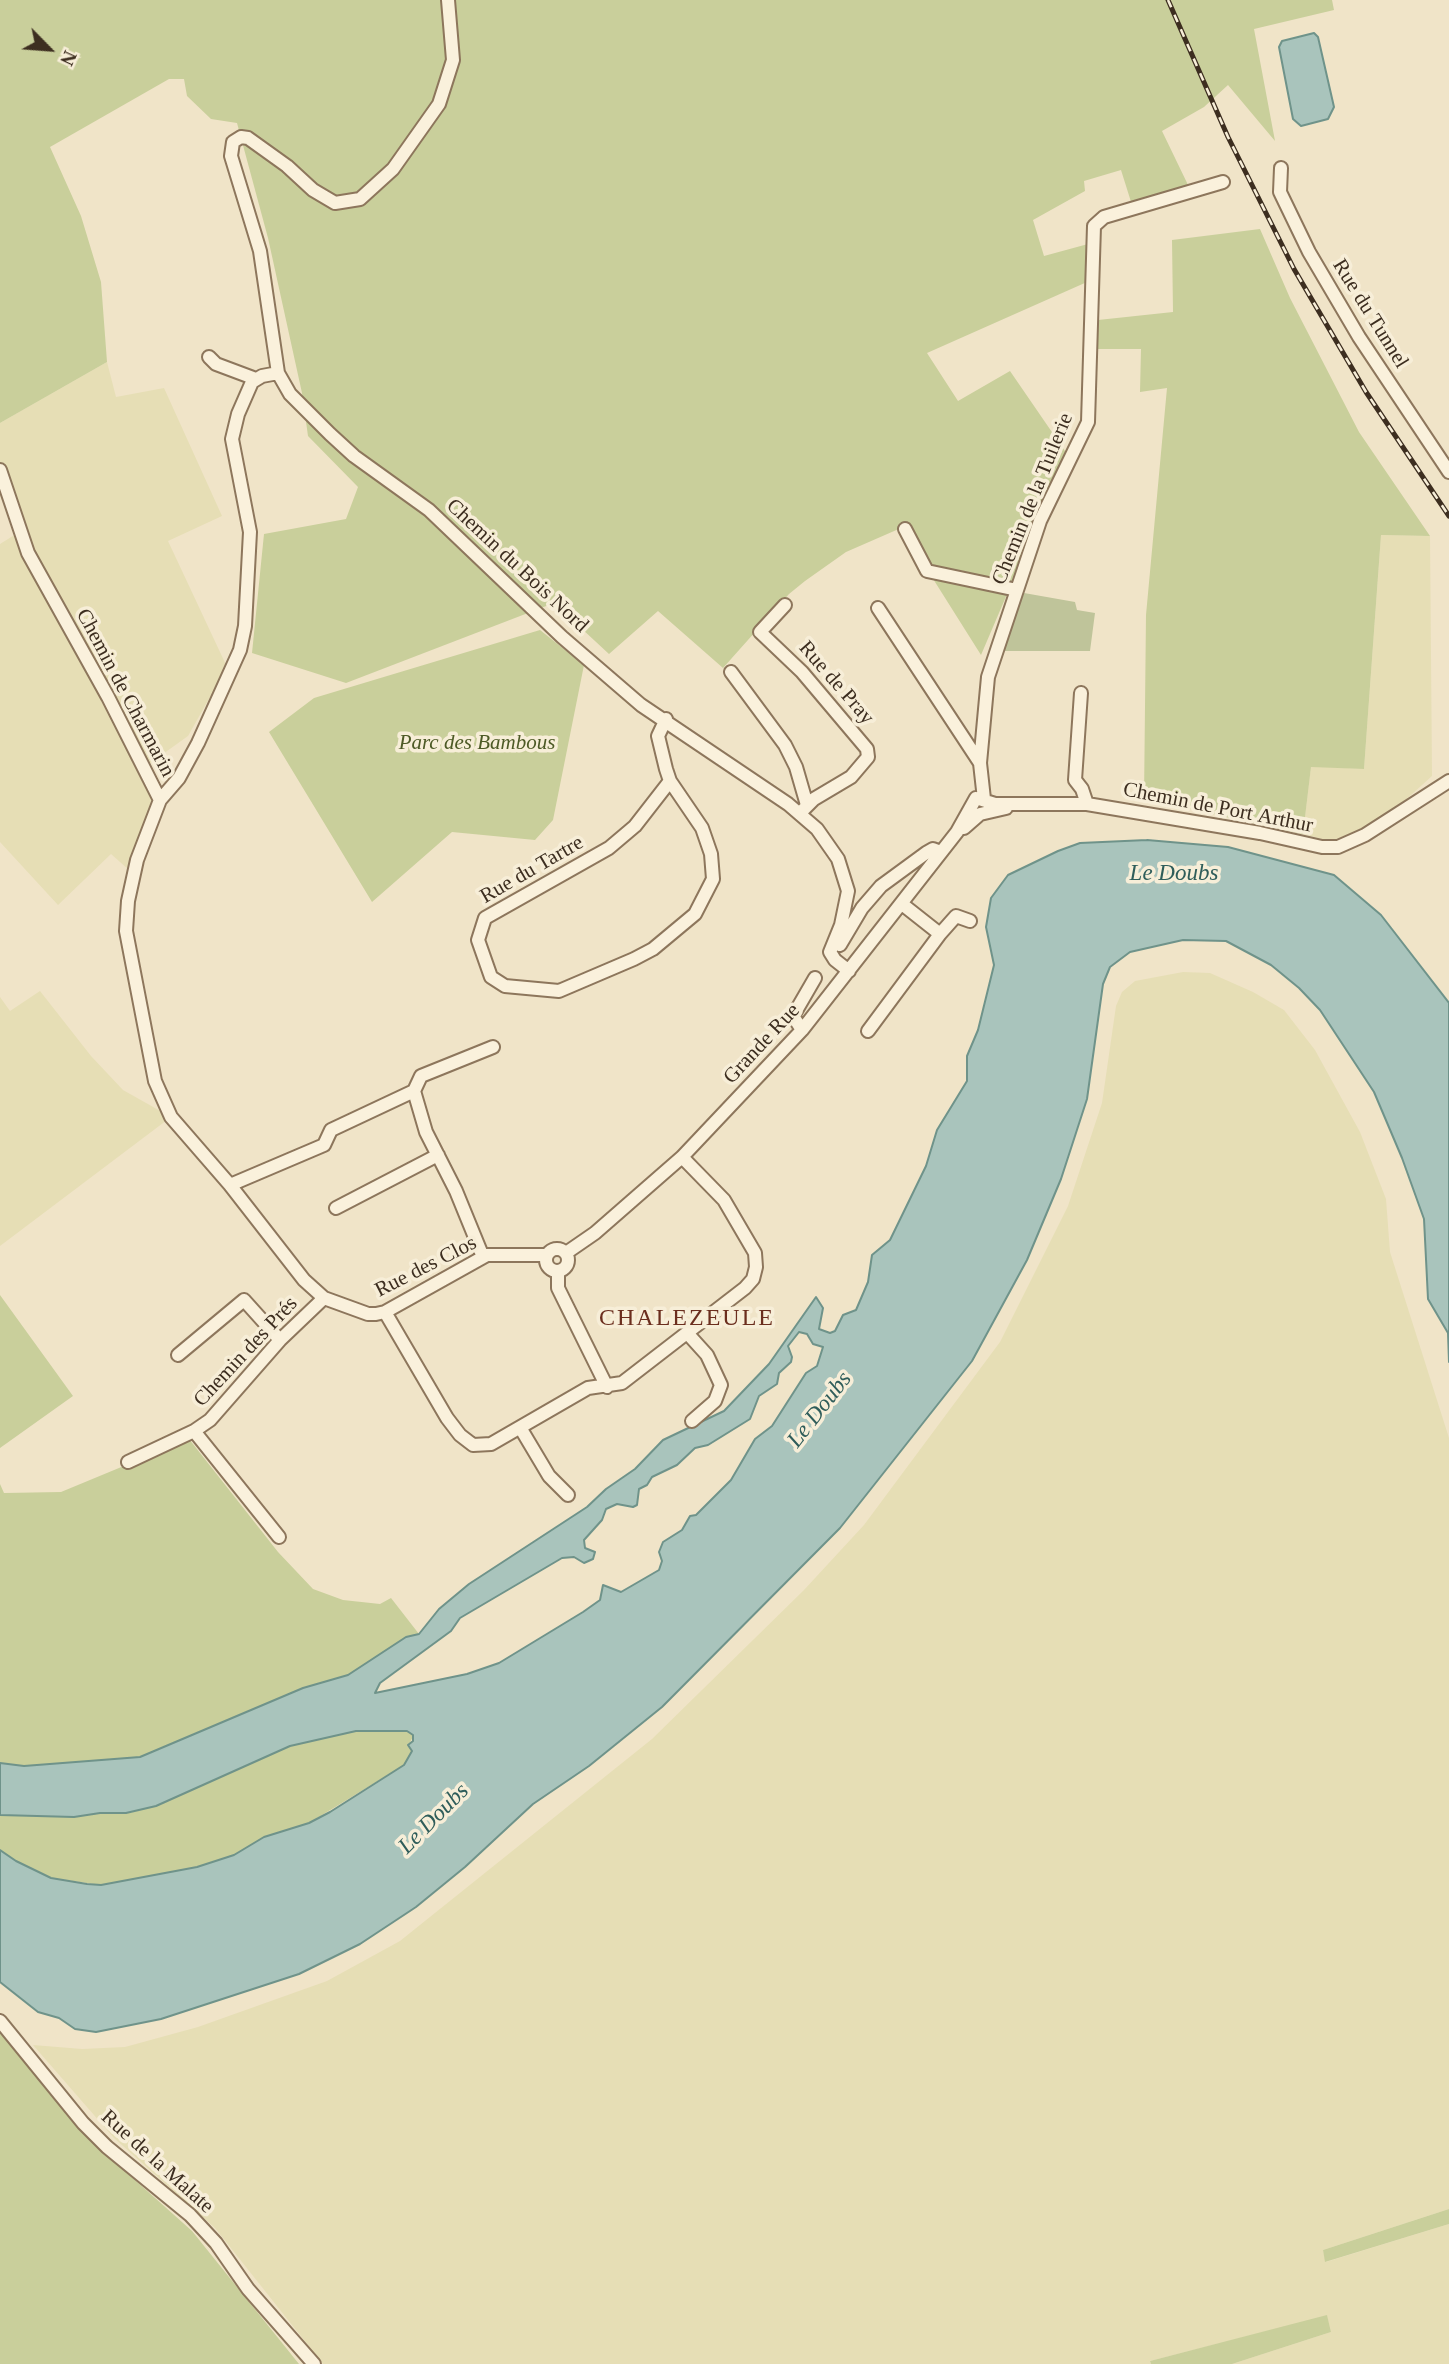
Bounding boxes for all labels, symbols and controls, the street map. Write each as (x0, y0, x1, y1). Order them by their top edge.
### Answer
north arrow (14, 14, 84, 84)
text: N (56, 47, 81, 69)
street label: Rue du Tunnel (1326, 255, 1414, 373)
street label: Chemin de la Tuilerie (987, 409, 1079, 589)
street label: Chemin du Bois Nord (441, 494, 593, 638)
street label: Chemin de Charmarin (70, 605, 180, 781)
street label: Rue de Pray (793, 636, 879, 730)
park label: Parc des Bambous (399, 730, 555, 756)
street label: Chemin de Port Arthur (1121, 777, 1315, 839)
street label: Rue du Tartre (476, 830, 588, 910)
water label: Le Doubs (1130, 860, 1218, 888)
street label: Grande Rue (718, 999, 806, 1089)
street label: Rue des Clos (371, 1231, 481, 1303)
street label: Chemin des Prés (189, 1292, 303, 1412)
district label: CHALEZEULE (600, 1305, 774, 1333)
water label: Le Doubs (782, 1367, 858, 1453)
water label: Le Doubs (393, 1778, 475, 1860)
street label: Rue de la Malate (95, 2105, 219, 2219)

